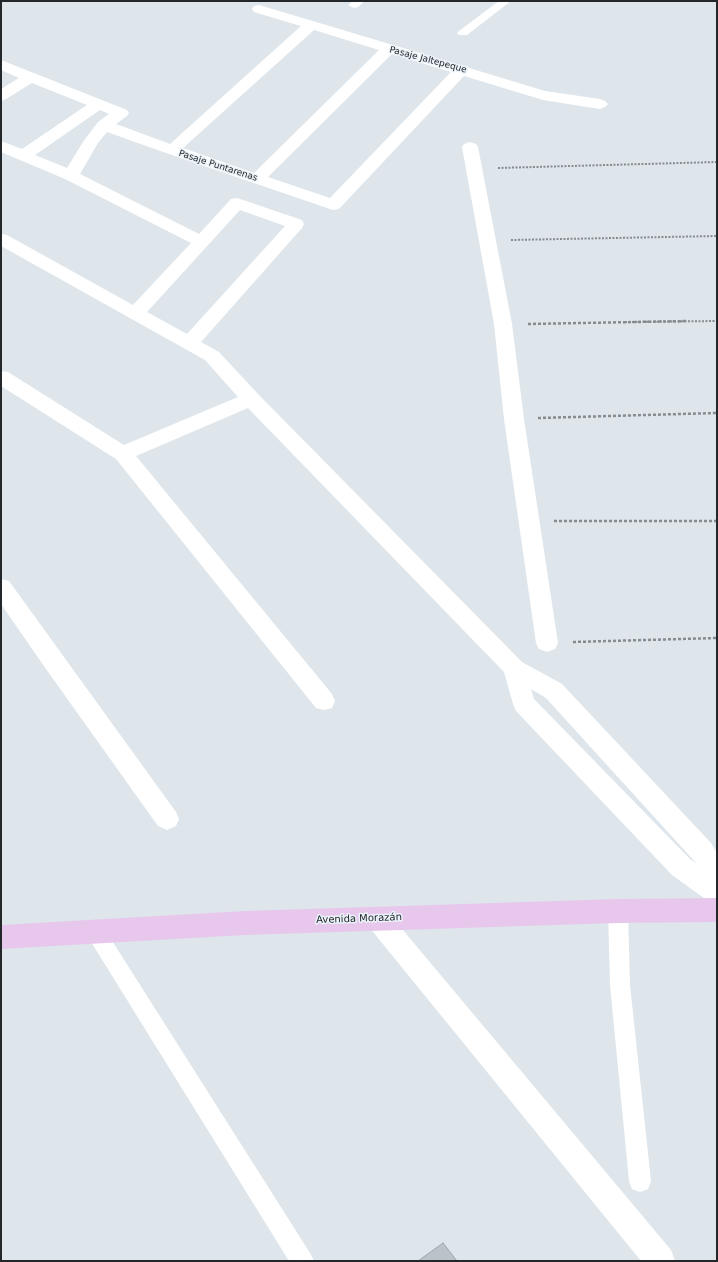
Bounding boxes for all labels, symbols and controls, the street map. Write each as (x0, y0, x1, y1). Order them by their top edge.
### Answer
street label: Pasaje Jaltepeque (388, 44, 468, 76)
street label: Pasaje Puntarenas (177, 148, 259, 184)
street label: Avenida Morazán (316, 912, 402, 926)

